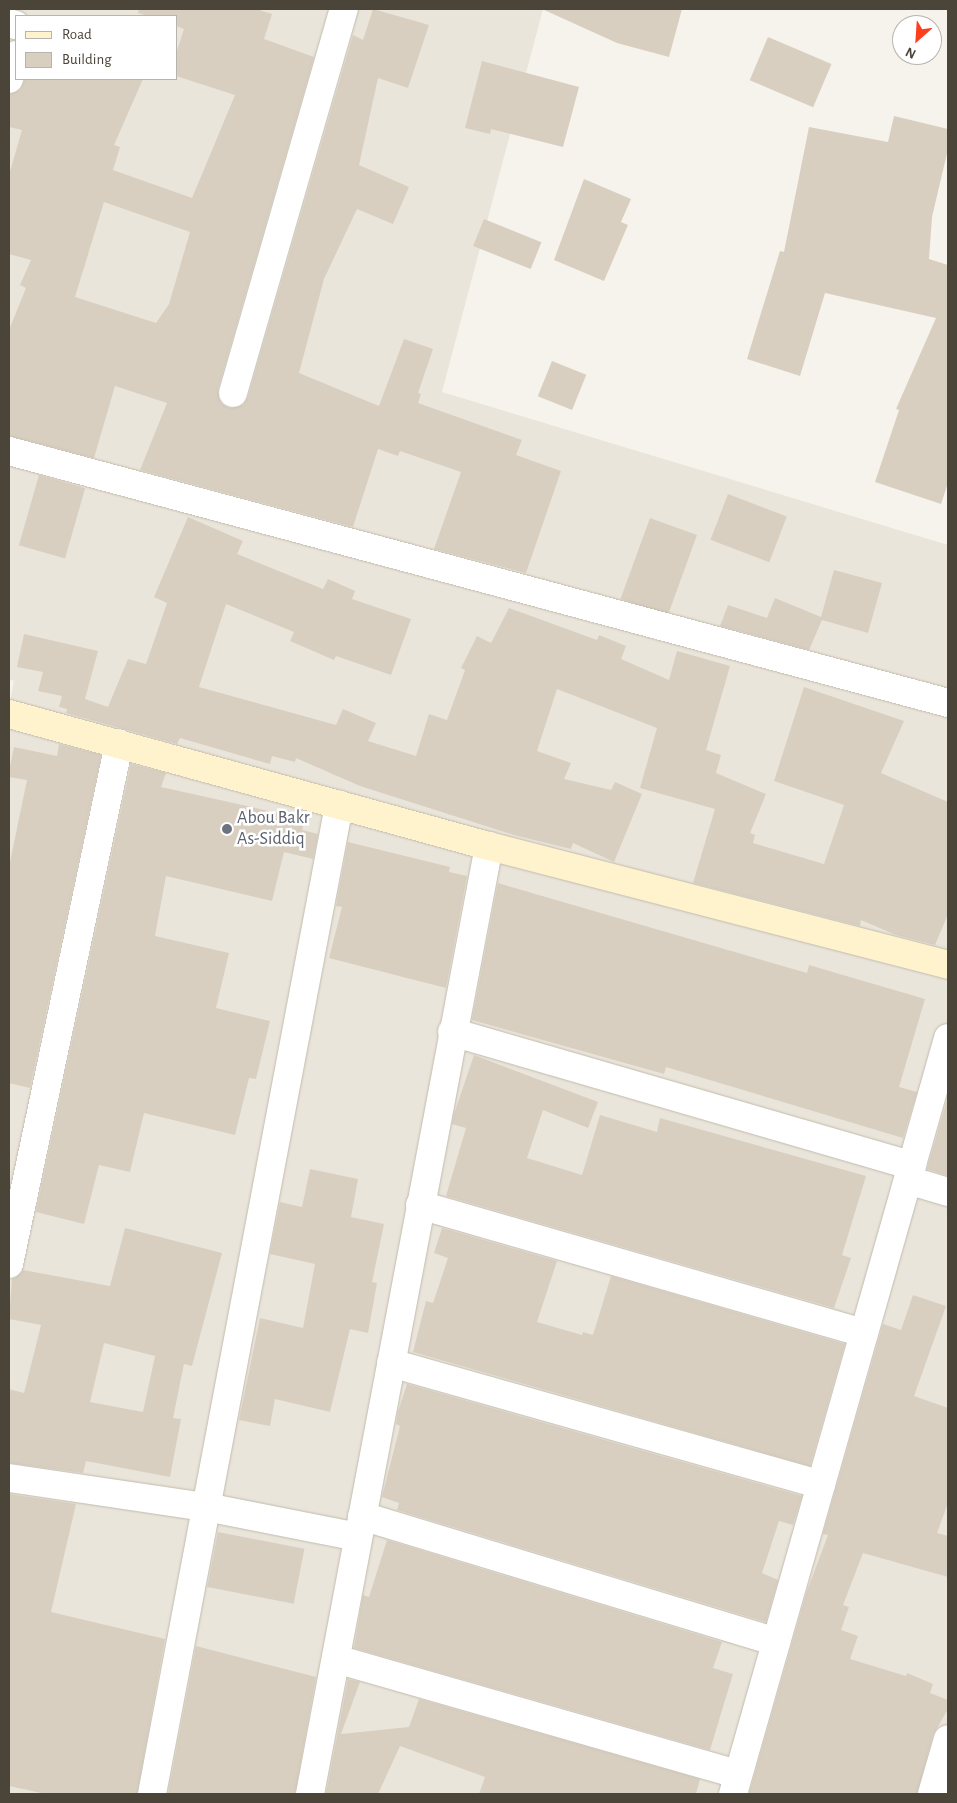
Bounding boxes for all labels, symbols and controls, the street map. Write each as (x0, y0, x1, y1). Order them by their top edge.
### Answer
legend (15, 15, 178, 80)
north arrow (892, 15, 942, 65)
text: Road (62, 27, 92, 42)
text: N (903, 44, 918, 61)
text: Building (62, 52, 112, 67)
place label: Abou Bakr As-Siddiq (237, 808, 310, 851)
marker: Abou Bakr As-Siddiq (221, 823, 233, 835)

